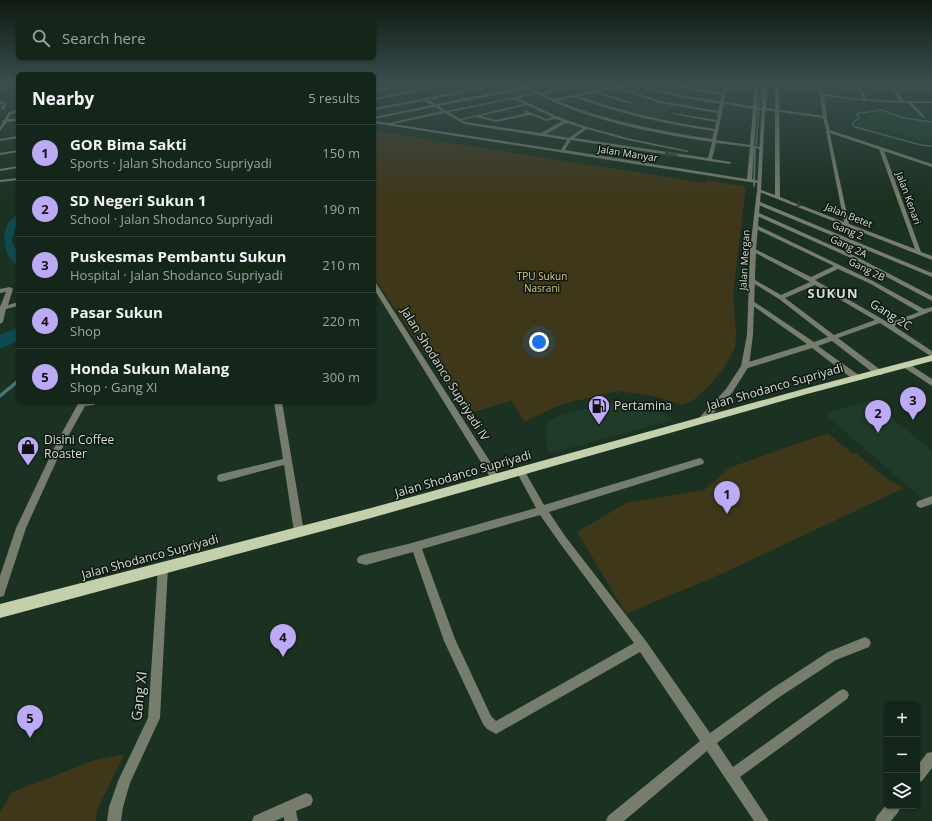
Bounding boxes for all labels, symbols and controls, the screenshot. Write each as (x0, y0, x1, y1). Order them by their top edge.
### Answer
search box (16, 16, 376, 60)
icon: search (30, 27, 52, 49)
text: Search here (62, 28, 146, 48)
text: Nearby (32, 87, 94, 110)
text: 5 results (308, 89, 360, 107)
text: GOR Bima Sakti (70, 134, 187, 154)
street label: Jalan Manyar (596, 141, 659, 165)
text: 1 (41, 144, 49, 162)
text: 150 m (322, 144, 360, 162)
one-way arrow (665, 150, 678, 158)
text: Sports · Jalan Shodanco Supriyadi (70, 154, 272, 172)
street label: Jalan Kenari (893, 169, 925, 226)
text: SD Negeri Sukun 1 (70, 190, 207, 210)
street label: Jalan Betet (822, 199, 875, 231)
text: 2 (41, 200, 49, 218)
text: 190 m (322, 200, 360, 218)
one-way arrow (790, 200, 802, 208)
text: School · Jalan Shodanco Supriyadi (70, 210, 273, 228)
street label: Gang 2 (830, 217, 866, 243)
street label: Jalan Mergan (735, 229, 753, 292)
street label: Gang 2A (828, 231, 870, 261)
text: Puskesmas Pembantu Sukun (70, 246, 286, 266)
street label: Gang 2B (846, 254, 888, 284)
text: 3 (41, 256, 49, 274)
text: 210 m (322, 256, 360, 274)
text: Hospital · Jalan Shodanco Supriyadi (70, 266, 283, 284)
park label: TPU Sukun Nasrani (517, 269, 567, 295)
district label: SUKUN (807, 284, 859, 302)
street label: Gang 2C (867, 295, 916, 334)
text: Pasar Sukun (70, 302, 163, 322)
street label: Jalan Shodanco Supriyadi IV (397, 303, 494, 444)
text: 4 (41, 312, 49, 330)
text: 220 m (322, 312, 360, 330)
text: Shop (70, 322, 101, 340)
your location (529, 332, 549, 352)
text: Honda Sukun Malang (70, 358, 229, 378)
street label: Jalan Shodanco Supriyadi (704, 359, 845, 414)
text: 5 (41, 368, 49, 386)
text: 300 m (322, 368, 360, 386)
text: Shop · Gang XI (70, 378, 157, 396)
pin: 3 (900, 387, 926, 420)
fuel station icon: Pertamina (586, 393, 612, 426)
place label: Pertamina (614, 397, 672, 414)
pin: 2 (865, 400, 891, 433)
place label: Disini Coffee Roaster (44, 431, 115, 462)
shop icon: Disini Coffee Roaster (15, 434, 41, 467)
street label: Jalan Shodanco Supriyadi (392, 446, 533, 501)
pin: 1 (714, 481, 740, 514)
street label: Jalan Shodanco Supriyadi (79, 530, 220, 583)
pin: 4 (270, 624, 296, 657)
street label: Gang XI (126, 670, 151, 722)
map controls (884, 701, 920, 809)
button: + (884, 701, 920, 737)
pin: 5 (17, 705, 43, 738)
button: − (884, 737, 920, 773)
button: layers (884, 773, 920, 809)

